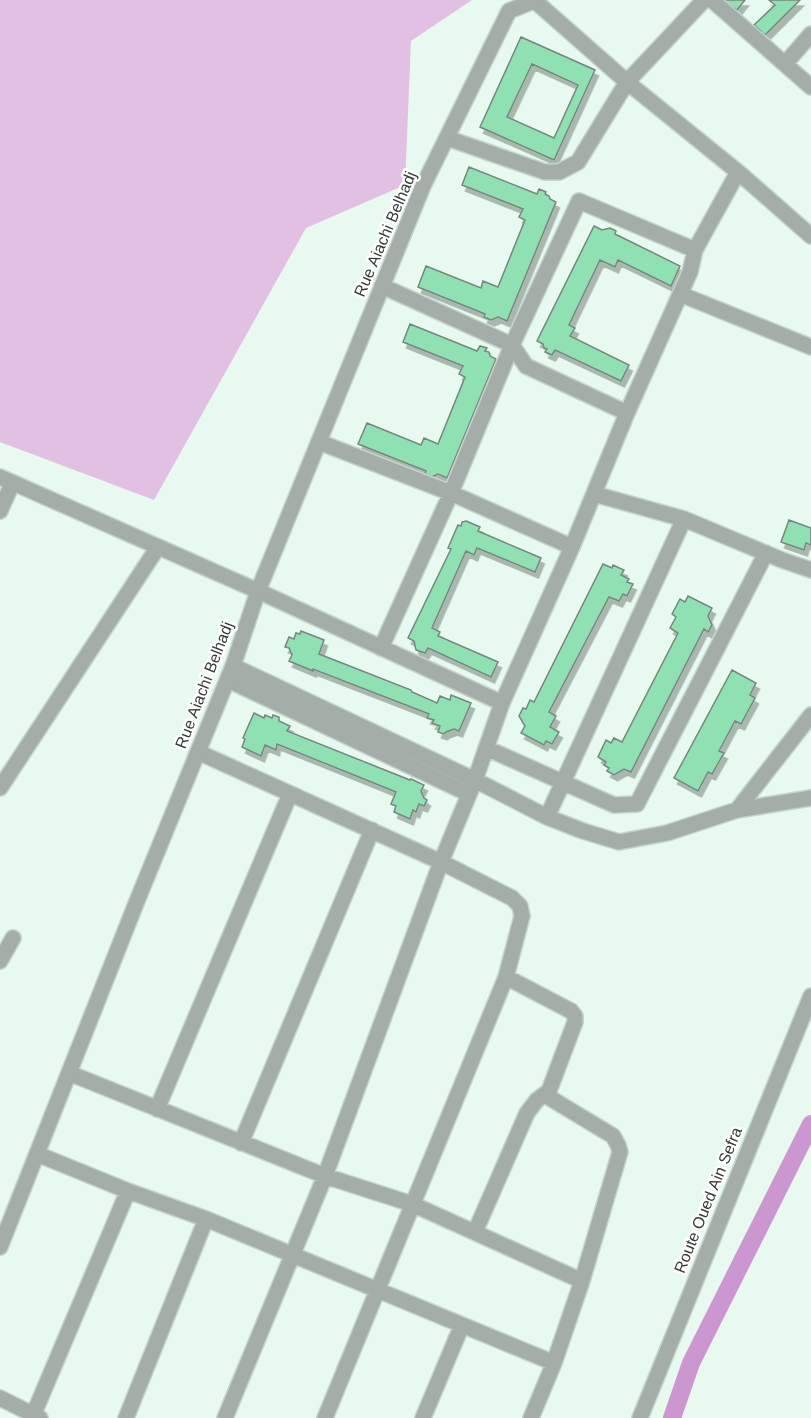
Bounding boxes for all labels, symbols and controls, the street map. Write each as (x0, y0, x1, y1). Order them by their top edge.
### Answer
street label: Rue Aiachi Belhadj (351, 169, 419, 299)
street label: Rue Aiachi Belhadj (172, 619, 236, 751)
street label: Route Oued Ain Sefra (671, 1125, 745, 1275)

